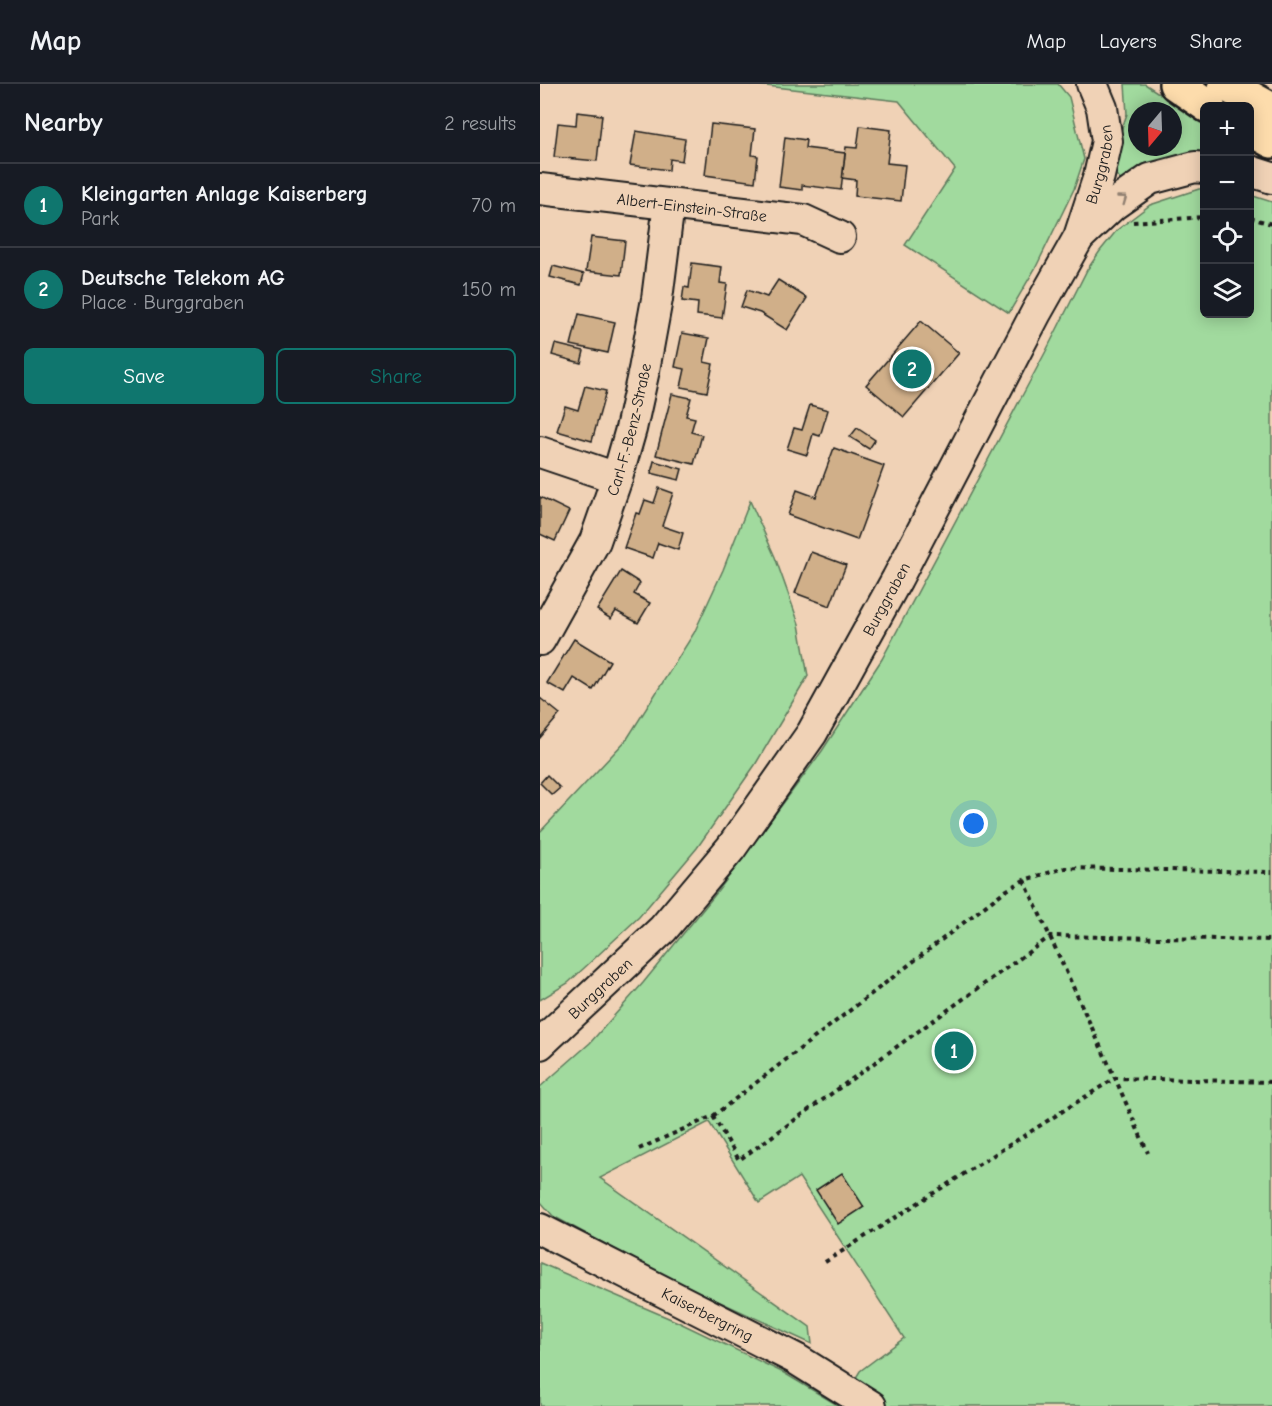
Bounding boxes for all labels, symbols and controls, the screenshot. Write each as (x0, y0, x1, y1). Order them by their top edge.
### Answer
text: Map (30, 25, 81, 57)
text: Map (1027, 29, 1066, 53)
text: Layers (1099, 29, 1157, 53)
text: Share (1190, 29, 1242, 53)
north arrow (1128, 102, 1182, 156)
map controls (1200, 102, 1254, 318)
button: + (1200, 102, 1254, 156)
text: Nearby (24, 108, 103, 138)
text: 2 results (444, 112, 516, 135)
street label: Burggraben (1082, 124, 1117, 206)
button: − (1200, 156, 1254, 210)
text: Kleingarten Anlage Kaiserberg (81, 181, 368, 207)
street label: Albert-Einstein-Straße (616, 190, 768, 226)
text: 1 (40, 194, 47, 217)
text: 70 m (471, 194, 516, 217)
one-way arrow (1116, 195, 1127, 206)
text: Park (81, 207, 119, 230)
button: locate (1200, 210, 1254, 264)
button: layers (1200, 264, 1254, 318)
text: Deutsche Telekom AG (81, 265, 285, 291)
text: 2 (39, 278, 48, 301)
text: 150 m (462, 278, 516, 301)
text: Place · Burggraben (81, 291, 244, 314)
pin: 2 (892, 346, 932, 392)
button: Save (24, 348, 264, 404)
button: Share (276, 348, 516, 404)
street label: Carl-F.-Benz-Straße (603, 362, 655, 498)
street label: Burggraben (860, 560, 914, 639)
your location (959, 809, 988, 838)
street label: Burggraben (565, 955, 636, 1023)
pin: 1 (934, 1028, 974, 1074)
street label: Kaiserbergring (658, 1284, 756, 1346)

